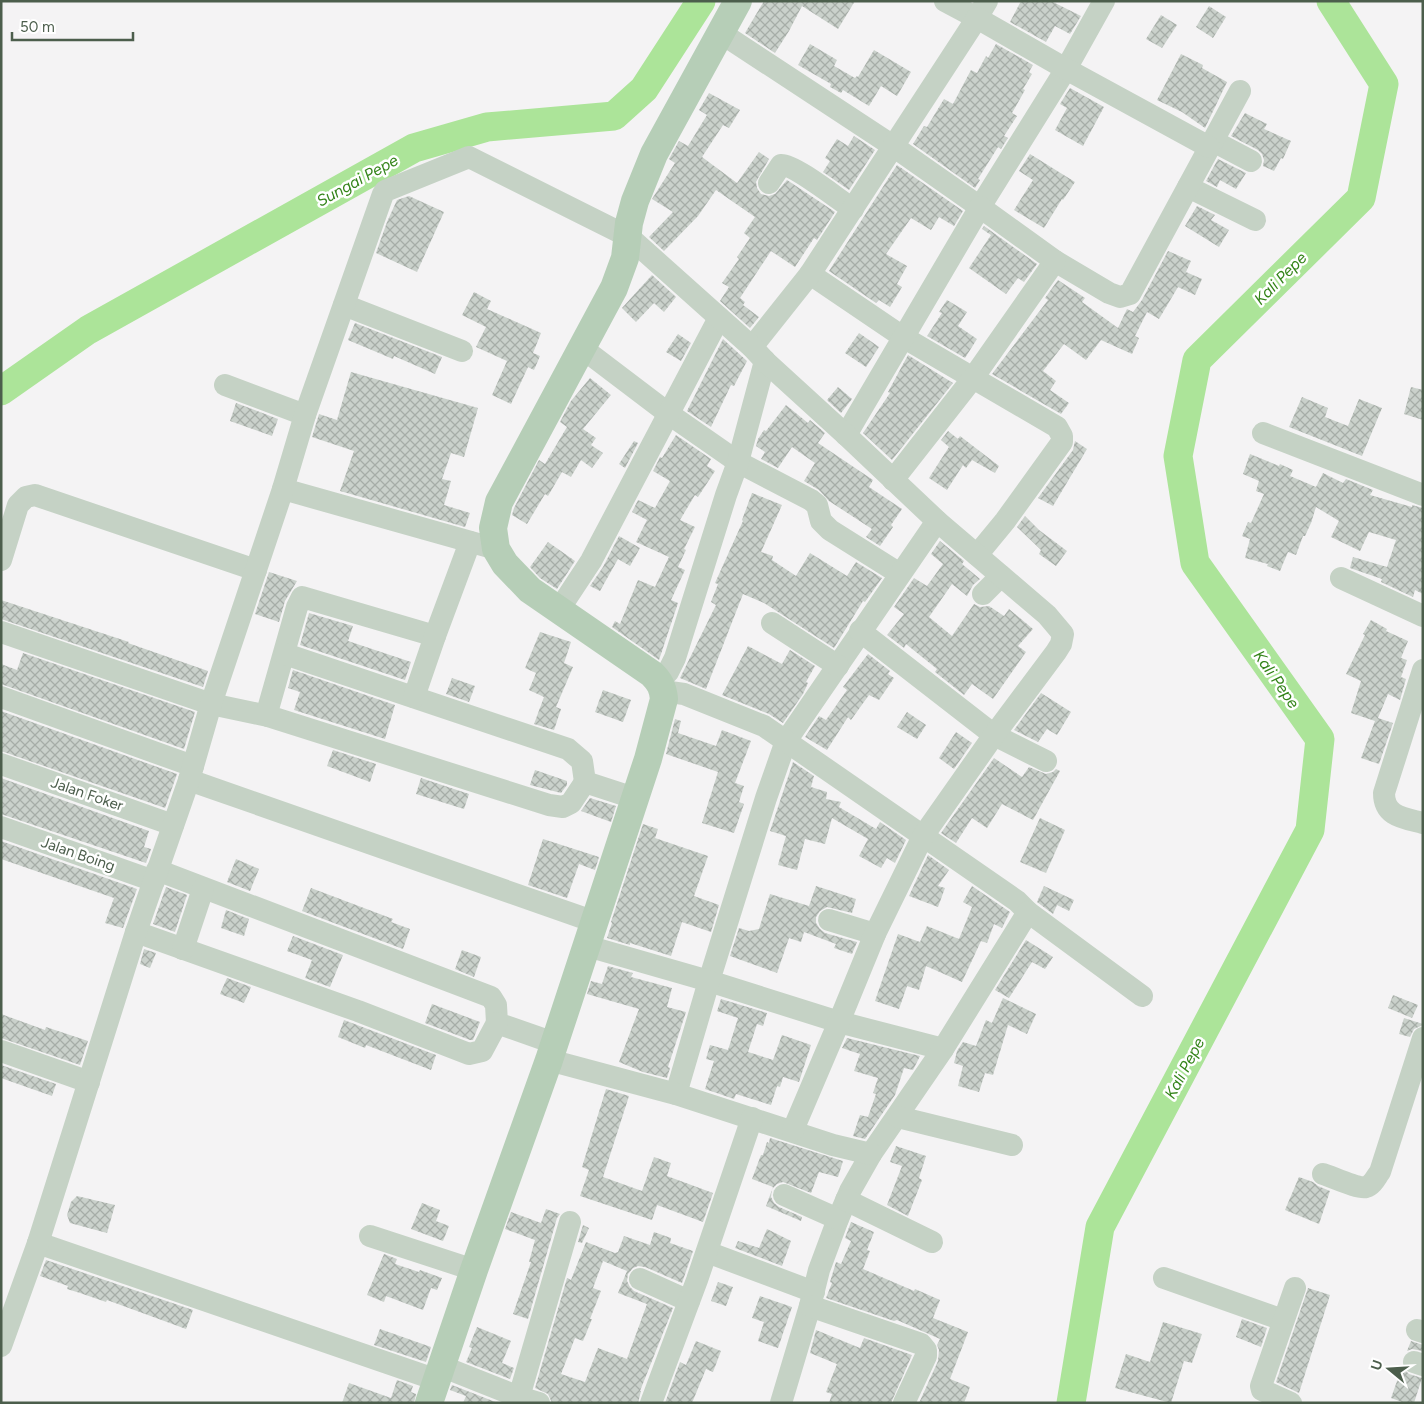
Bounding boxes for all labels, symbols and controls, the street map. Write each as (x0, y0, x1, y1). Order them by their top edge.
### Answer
scale bar (12, 10, 134, 42)
text: 50 m (20, 18, 55, 36)
water label: Sungai Pepe (313, 150, 402, 211)
water label: Kali Pepe (1250, 248, 1311, 309)
water label: Kali Pepe (1250, 647, 1304, 712)
street label: Jalan Foker (48, 773, 126, 815)
street label: Jalan Boing (39, 833, 117, 875)
water label: Kali Pepe (1160, 1034, 1209, 1102)
north arrow (1364, 1344, 1414, 1394)
text: U (1368, 1358, 1387, 1372)

